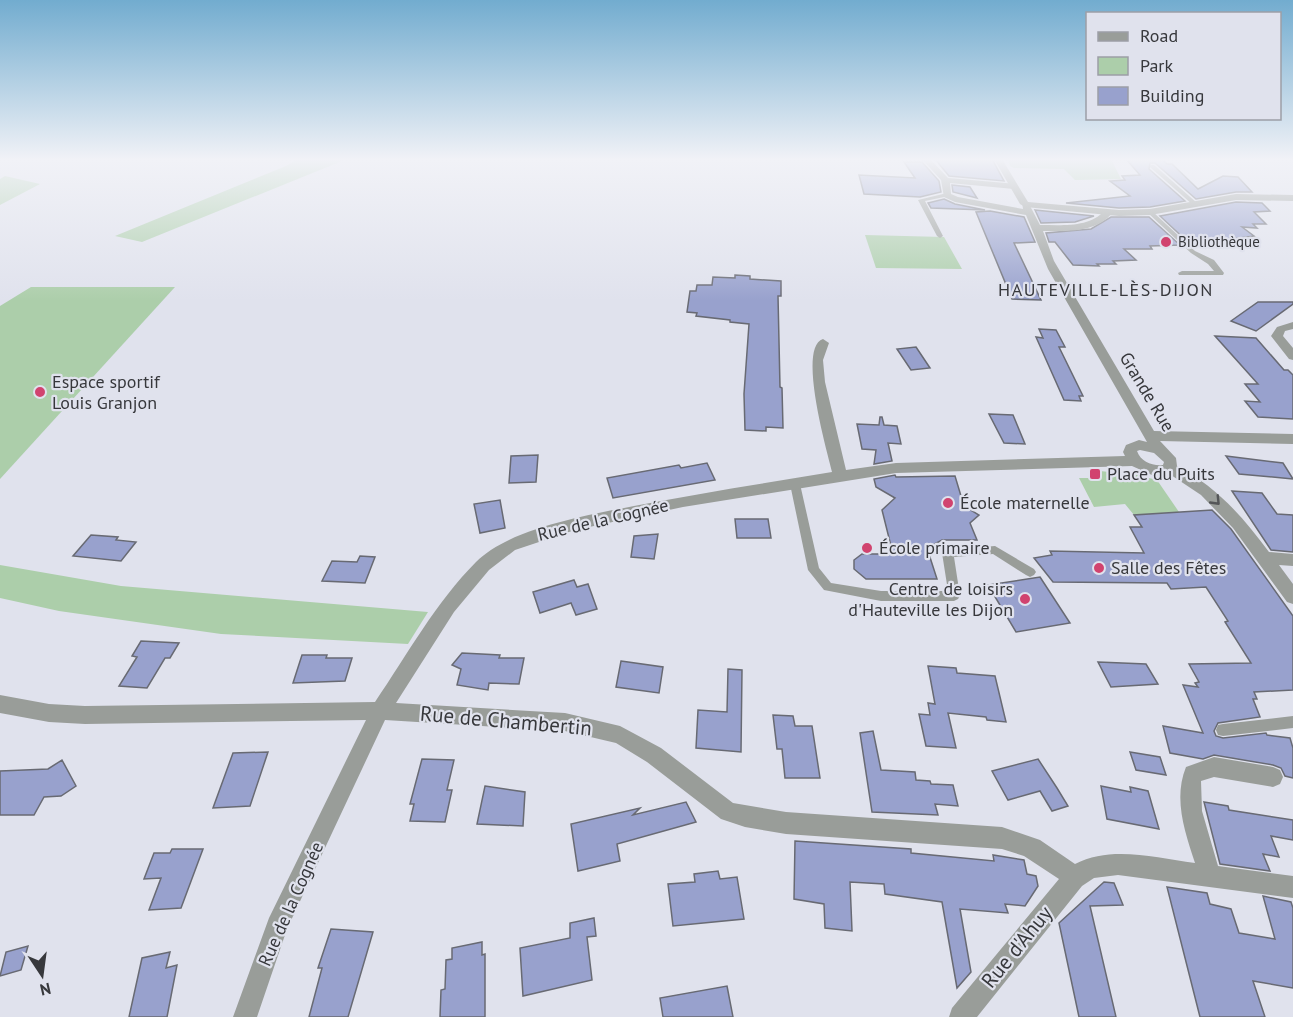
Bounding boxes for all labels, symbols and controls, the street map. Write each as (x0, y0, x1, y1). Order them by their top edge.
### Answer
legend (1086, 12, 1281, 120)
text: Road (1140, 24, 1178, 47)
text: Park (1140, 54, 1173, 77)
text: Building (1140, 84, 1204, 107)
place label: Bibliothèque (1178, 232, 1260, 251)
marker: Bibliothèque (1159, 235, 1173, 249)
district label: HAUTEVILLE-LÈS-DIJON (998, 278, 1214, 301)
street label: Grande Rue (1115, 348, 1180, 436)
place label: Espace sportif Louis Granjon (52, 370, 161, 414)
marker: Espace sportif Louis Granjon (33, 385, 47, 399)
place label: Place du Puits (1107, 462, 1215, 485)
marker: Place du Puits (1088, 467, 1102, 481)
place label: École maternelle (960, 491, 1090, 514)
street label: Rue de la Cognée (535, 493, 671, 546)
one-way arrow (1209, 494, 1220, 505)
marker: École maternelle (941, 496, 955, 510)
place label: École primaire (879, 536, 990, 559)
marker: École primaire (860, 541, 874, 555)
place label: Salle des Fêtes (1111, 556, 1226, 579)
marker: Salle des Fêtes (1092, 561, 1106, 575)
place label: Centre de loisirs d'Hauteville les Dijon (848, 577, 1013, 621)
marker: Centre de loisirs d'Hauteville les Dijon (1018, 592, 1032, 606)
street label: Rue de Chambertin (419, 700, 593, 741)
street label: Rue de la Cognée (253, 838, 328, 970)
street label: Rue d'Ahuy (975, 900, 1058, 993)
north arrow (12, 945, 72, 1005)
text: N (38, 979, 53, 1001)

